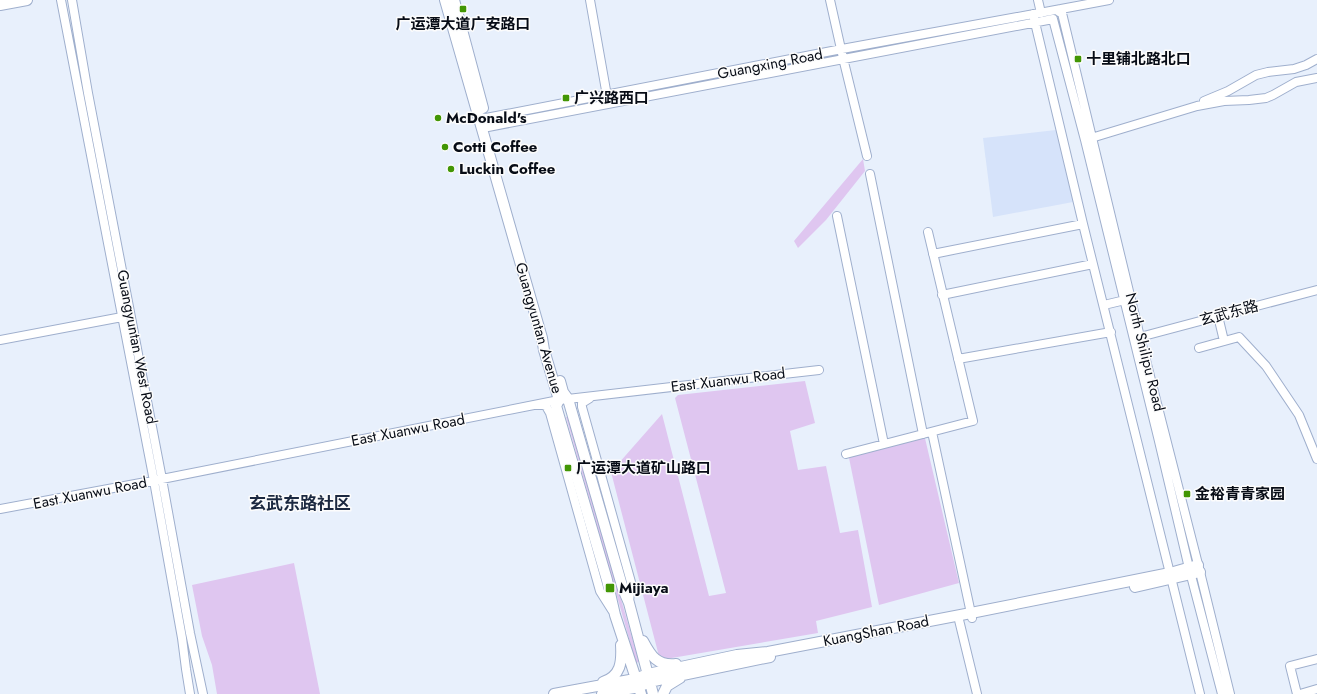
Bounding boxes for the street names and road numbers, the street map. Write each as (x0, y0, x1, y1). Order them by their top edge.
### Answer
street label: Guangxing Road (716, 43, 824, 85)
street label: Guangyuntan Avenue (510, 260, 568, 396)
street label: Guangyuntan West Road (111, 268, 163, 426)
street label: North Shilipu Road (1120, 290, 1170, 414)
street label: 玄武东路 (1197, 295, 1261, 331)
street label: East Xuanwu Road (669, 362, 787, 398)
street label: East Xuanwu Road (349, 408, 467, 452)
street label: East Xuanwu Road (31, 471, 149, 515)
street label: KuangShan Road (821, 610, 931, 652)

